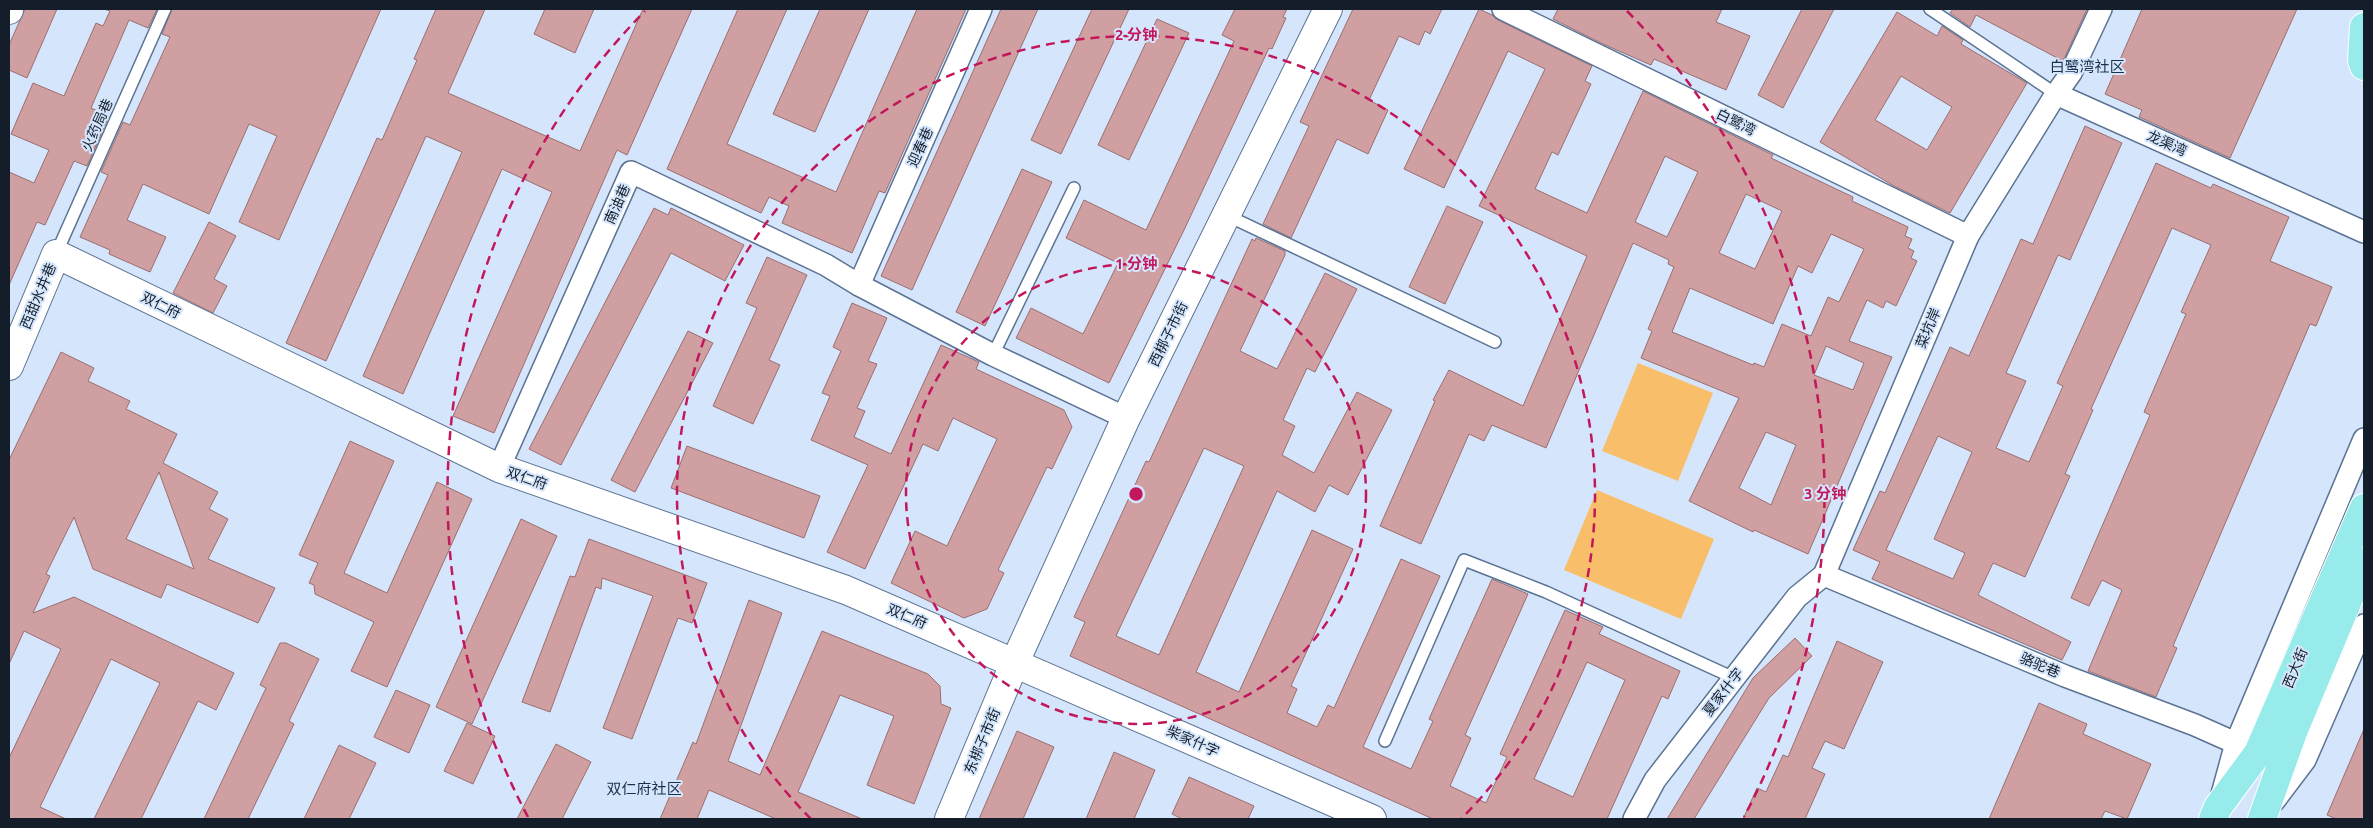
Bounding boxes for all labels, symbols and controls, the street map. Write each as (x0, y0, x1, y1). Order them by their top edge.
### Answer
text: 2 分钟 (1115, 26, 1157, 43)
district label: 白鹭湾社区 (2049, 58, 2125, 75)
street label: 火药局巷 (78, 96, 116, 154)
street label: 白鹭湾 (1714, 106, 1758, 138)
street label: 迎春巷 (904, 125, 936, 169)
street label: 龙渠湾 (2145, 127, 2189, 159)
street label: 南油巷 (601, 182, 633, 226)
text: 1 分钟 (1115, 255, 1157, 272)
street label: 西甜水井巷 (17, 261, 59, 331)
street label: 双仁府 (139, 289, 183, 321)
street label: 西梆子市街 (1145, 299, 1191, 369)
street label: 菜坑岸 (1912, 306, 1944, 350)
street label: 双仁府 (505, 464, 549, 492)
centre of rings (1127, 485, 1145, 503)
text: 3 分钟 (1804, 485, 1846, 502)
street label: 双仁府 (885, 600, 929, 632)
street label: 西大街 (2279, 646, 2311, 690)
street label: 骆驼巷 (2018, 649, 2062, 681)
street label: 夏家什字 (1699, 665, 1747, 719)
street label: 东梆子市街 (961, 706, 1003, 776)
street label: 柴家什字 (1164, 722, 1222, 760)
district label: 双仁府社区 (606, 780, 682, 797)

